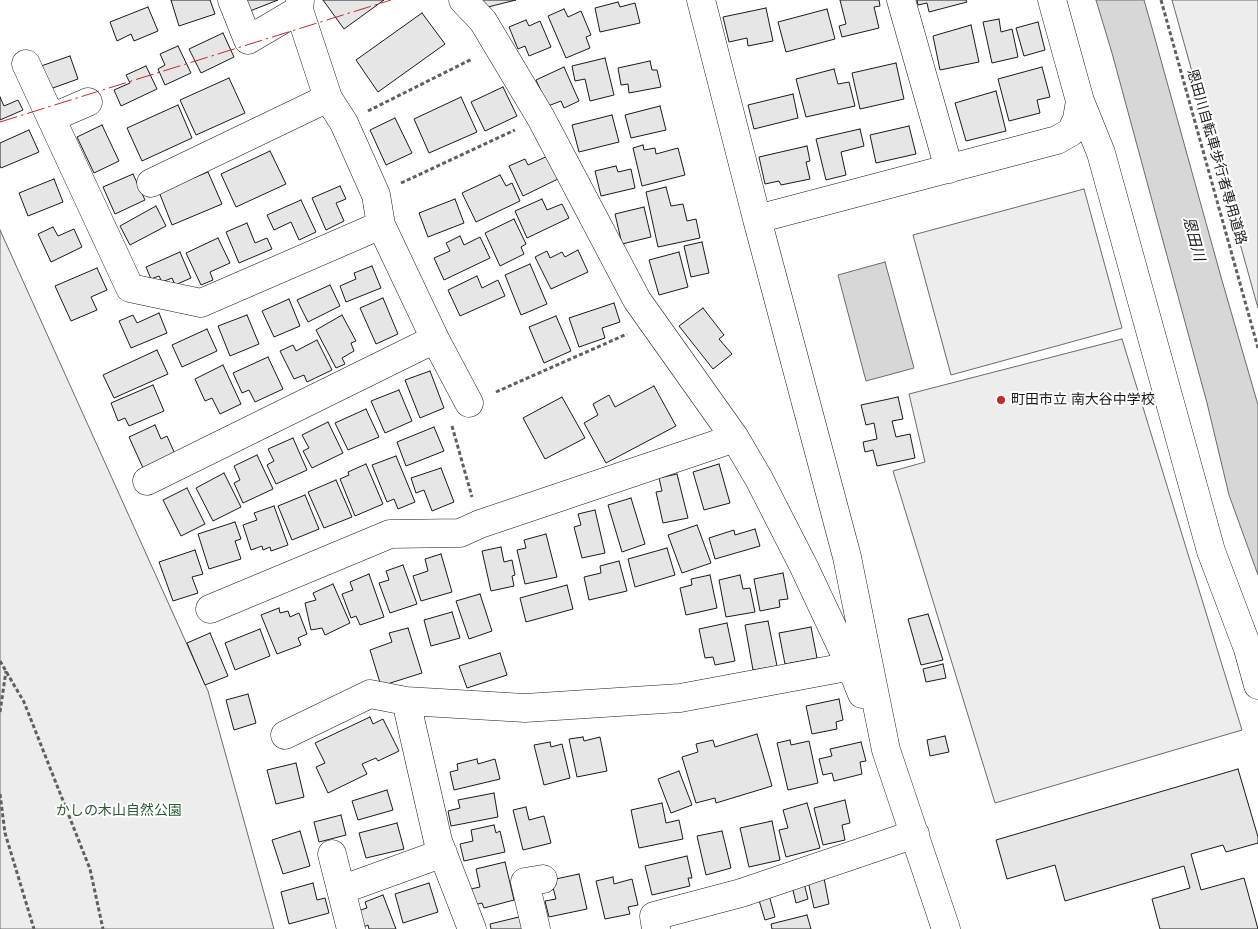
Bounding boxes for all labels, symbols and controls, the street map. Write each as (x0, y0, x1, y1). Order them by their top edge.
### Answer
street label: 恩田川自転車歩行者専用道路 (1183, 67, 1249, 247)
water label: 恩田川 (1178, 215, 1208, 263)
place label: 町田市立 南大谷中学校 (1011, 392, 1155, 408)
marker: 町田市立 南大谷中学校 (995, 394, 1007, 406)
park label: かしの木山自然公園 (56, 803, 182, 819)

